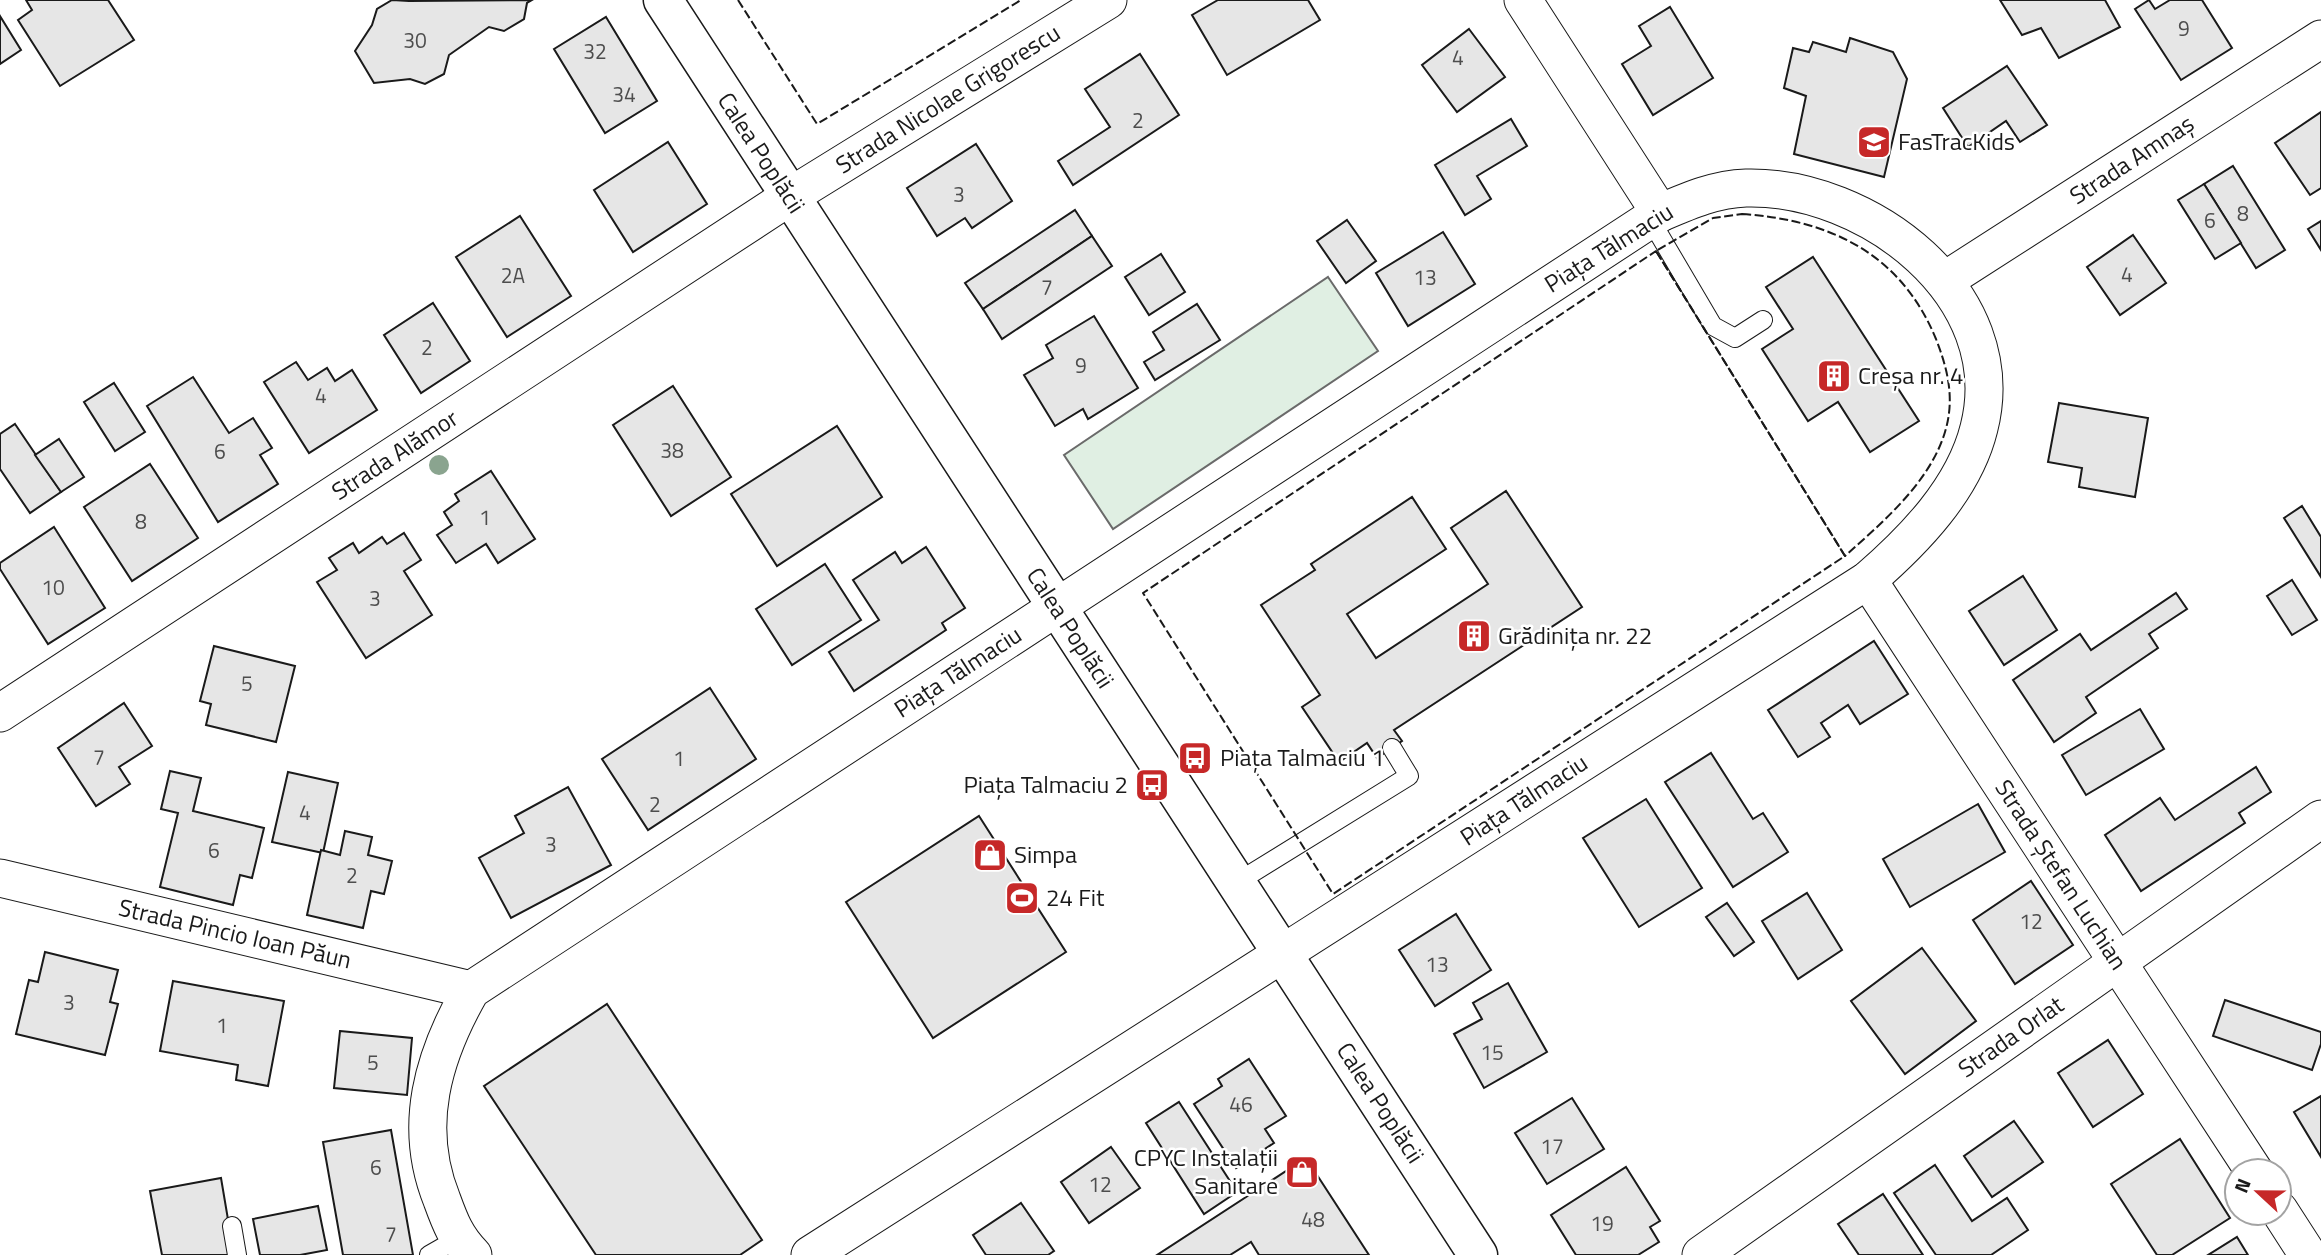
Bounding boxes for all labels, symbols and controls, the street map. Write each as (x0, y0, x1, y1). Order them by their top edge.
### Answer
house number: 9 (2178, 12, 2190, 44)
street label: Strada Nicolae Grigorescu (828, 14, 1067, 182)
house number: 30 (403, 24, 427, 56)
house number: 32 (583, 35, 607, 67)
house number: 4 (1452, 41, 1464, 73)
house number: 34 (612, 78, 636, 110)
street label: Calea Poplăcii (709, 85, 815, 220)
house number: 2 (1132, 104, 1144, 136)
street label: Strada Amnaș (2062, 105, 2201, 213)
school or university icon: FasTracKids (1855, 123, 1893, 161)
place label: FasTracKids (1898, 123, 2015, 159)
house number: 3 (953, 178, 965, 210)
street label: Piața Tălmaciu (1537, 193, 1680, 301)
house number: 8 (2237, 197, 2249, 229)
house number: 6 (2204, 204, 2216, 236)
house number: 4 (2121, 258, 2133, 290)
house number: 2A (501, 259, 526, 291)
house number: 13 (1413, 261, 1437, 293)
house number: 7 (1041, 271, 1053, 303)
house number: 2 (421, 331, 433, 363)
house number: 9 (1075, 349, 1087, 381)
building icon: Creșa nr. 4 (1815, 357, 1853, 395)
place label: Creșa nr. 4 (1858, 357, 1963, 393)
house number: 4 (315, 379, 327, 411)
street label: Strada Alămor (324, 400, 465, 509)
house number: 38 (660, 434, 684, 466)
house number: 6 (214, 435, 226, 467)
house number: 1 (479, 501, 491, 533)
house number: 8 (135, 505, 147, 537)
street label: Calea Poplăcii (1018, 560, 1124, 695)
house number: 10 (41, 571, 65, 603)
house number: 3 (369, 582, 381, 614)
street label: Piața Tălmaciu (886, 616, 1028, 726)
building icon: Grădinița nr. 22 (1455, 617, 1493, 655)
place label: Grădinița nr. 22 (1498, 617, 1652, 653)
house number: 5 (241, 667, 253, 699)
bus stop icon: Piața Talmaciu 1 (1176, 739, 1214, 777)
place label: Piața Talmaciu 1 (1220, 739, 1385, 775)
house number: 7 (93, 741, 105, 773)
house number: 1 (673, 742, 685, 774)
street label: Piața Tălmaciu (1452, 744, 1594, 854)
place label: Piața Talmaciu 2 (963, 766, 1128, 802)
bus stop icon: Piața Talmaciu 2 (1133, 766, 1171, 804)
street label: Strada Ștefan Luchian (1987, 772, 2137, 977)
house number: 2 (649, 788, 661, 820)
house number: 4 (299, 796, 311, 828)
house number: 3 (545, 828, 557, 860)
house number: 6 (208, 834, 220, 866)
shop icon: Simpa (971, 836, 1009, 874)
place label: Simpa (1014, 836, 1077, 872)
house number: 2 (346, 859, 358, 891)
sports icon: 24 Fit (1003, 879, 1041, 917)
place label: 24 Fit (1046, 879, 1105, 915)
street label: Strada Pincio Ioan Păun (115, 889, 355, 977)
house number: 12 (2019, 905, 2043, 937)
house number: 13 (1425, 948, 1449, 980)
house number: 3 (63, 986, 75, 1018)
street label: Strada Orlat (1950, 986, 2071, 1086)
house number: 1 (216, 1009, 228, 1041)
street label: Calea Poplăcii (1328, 1035, 1434, 1170)
house number: 15 (1480, 1036, 1504, 1068)
house number: 5 (367, 1046, 379, 1078)
house number: 46 (1229, 1088, 1253, 1120)
house number: 17 (1540, 1130, 1564, 1162)
place label: CPYC Instalații Sanitare (1134, 1139, 1278, 1203)
house number: 6 (370, 1151, 382, 1183)
shop icon: CPYC Instalații Sanitare (1283, 1153, 1321, 1191)
north arrow (2223, 1157, 2293, 1227)
house number: 12 (1088, 1168, 1112, 1200)
text: N (2226, 1174, 2258, 1197)
house number: 48 (1301, 1203, 1325, 1235)
house number: 19 (1590, 1207, 1614, 1239)
house number: 7 (385, 1218, 397, 1250)

